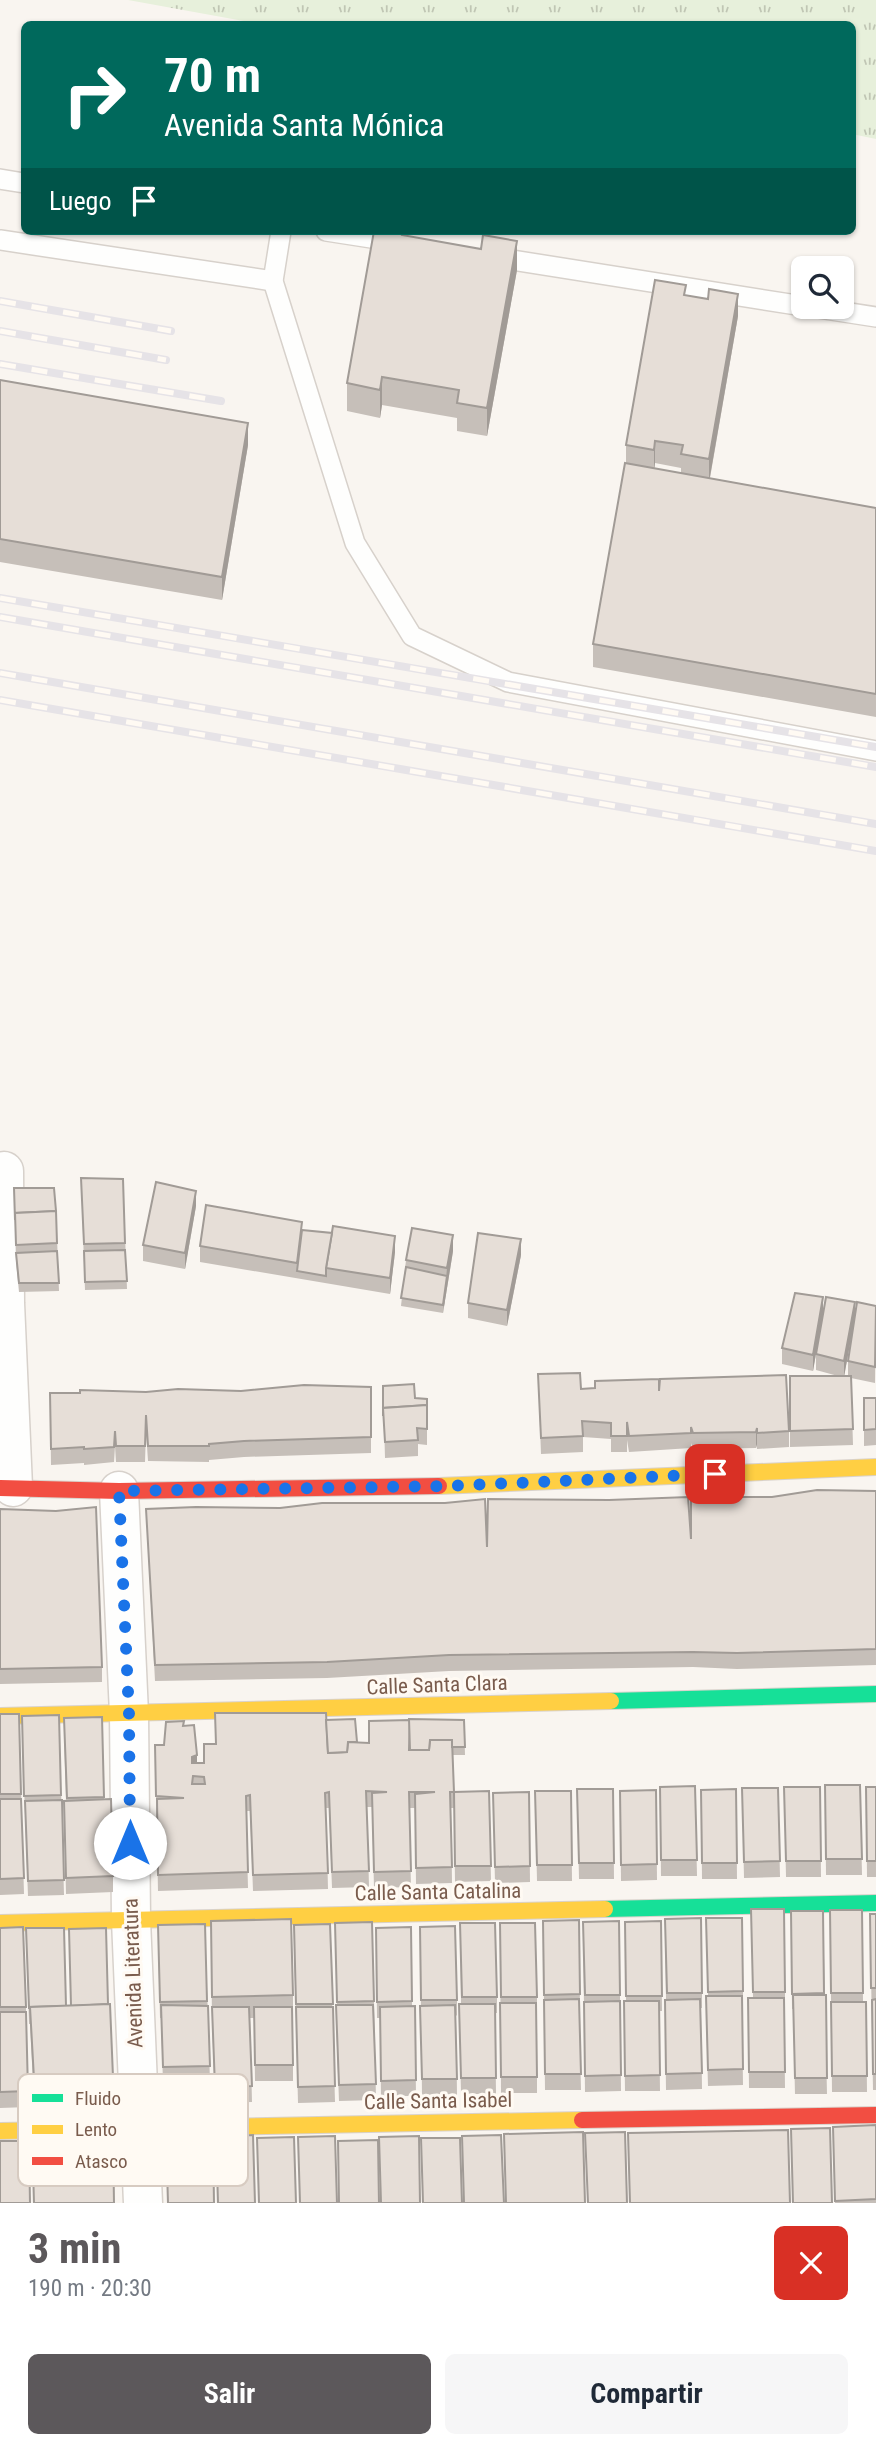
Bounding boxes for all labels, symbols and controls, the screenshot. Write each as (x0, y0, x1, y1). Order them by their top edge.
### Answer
text: 70 m (164, 47, 261, 104)
icon: right (49, 49, 140, 140)
text: Avenida Santa Mónica (164, 106, 444, 144)
icon: arrive (125, 182, 163, 220)
text: Luego (49, 186, 111, 216)
map controls (791, 256, 854, 319)
button: search (791, 256, 854, 319)
pin (685, 1444, 745, 1504)
icon: arrive (696, 1455, 734, 1493)
street label: Calle Santa Clara (366, 1671, 508, 1699)
position arrow (93, 1806, 167, 1880)
street label: Calle Santa Catalina (355, 1879, 521, 1905)
street label: Avenida Literatura (118, 1898, 148, 2048)
legend (18, 2074, 248, 2186)
text: Fluido (75, 2087, 121, 2110)
street label: Calle Santa Isabel (364, 2088, 512, 2114)
text: Lento (75, 2118, 117, 2141)
text: Atasco (75, 2150, 128, 2173)
text: 3 min (28, 2224, 121, 2273)
button: close (774, 2226, 848, 2300)
text: 190 m · 20:30 (28, 2275, 152, 2302)
button: Salir (28, 2354, 431, 2434)
button: Compartir (445, 2354, 848, 2434)

